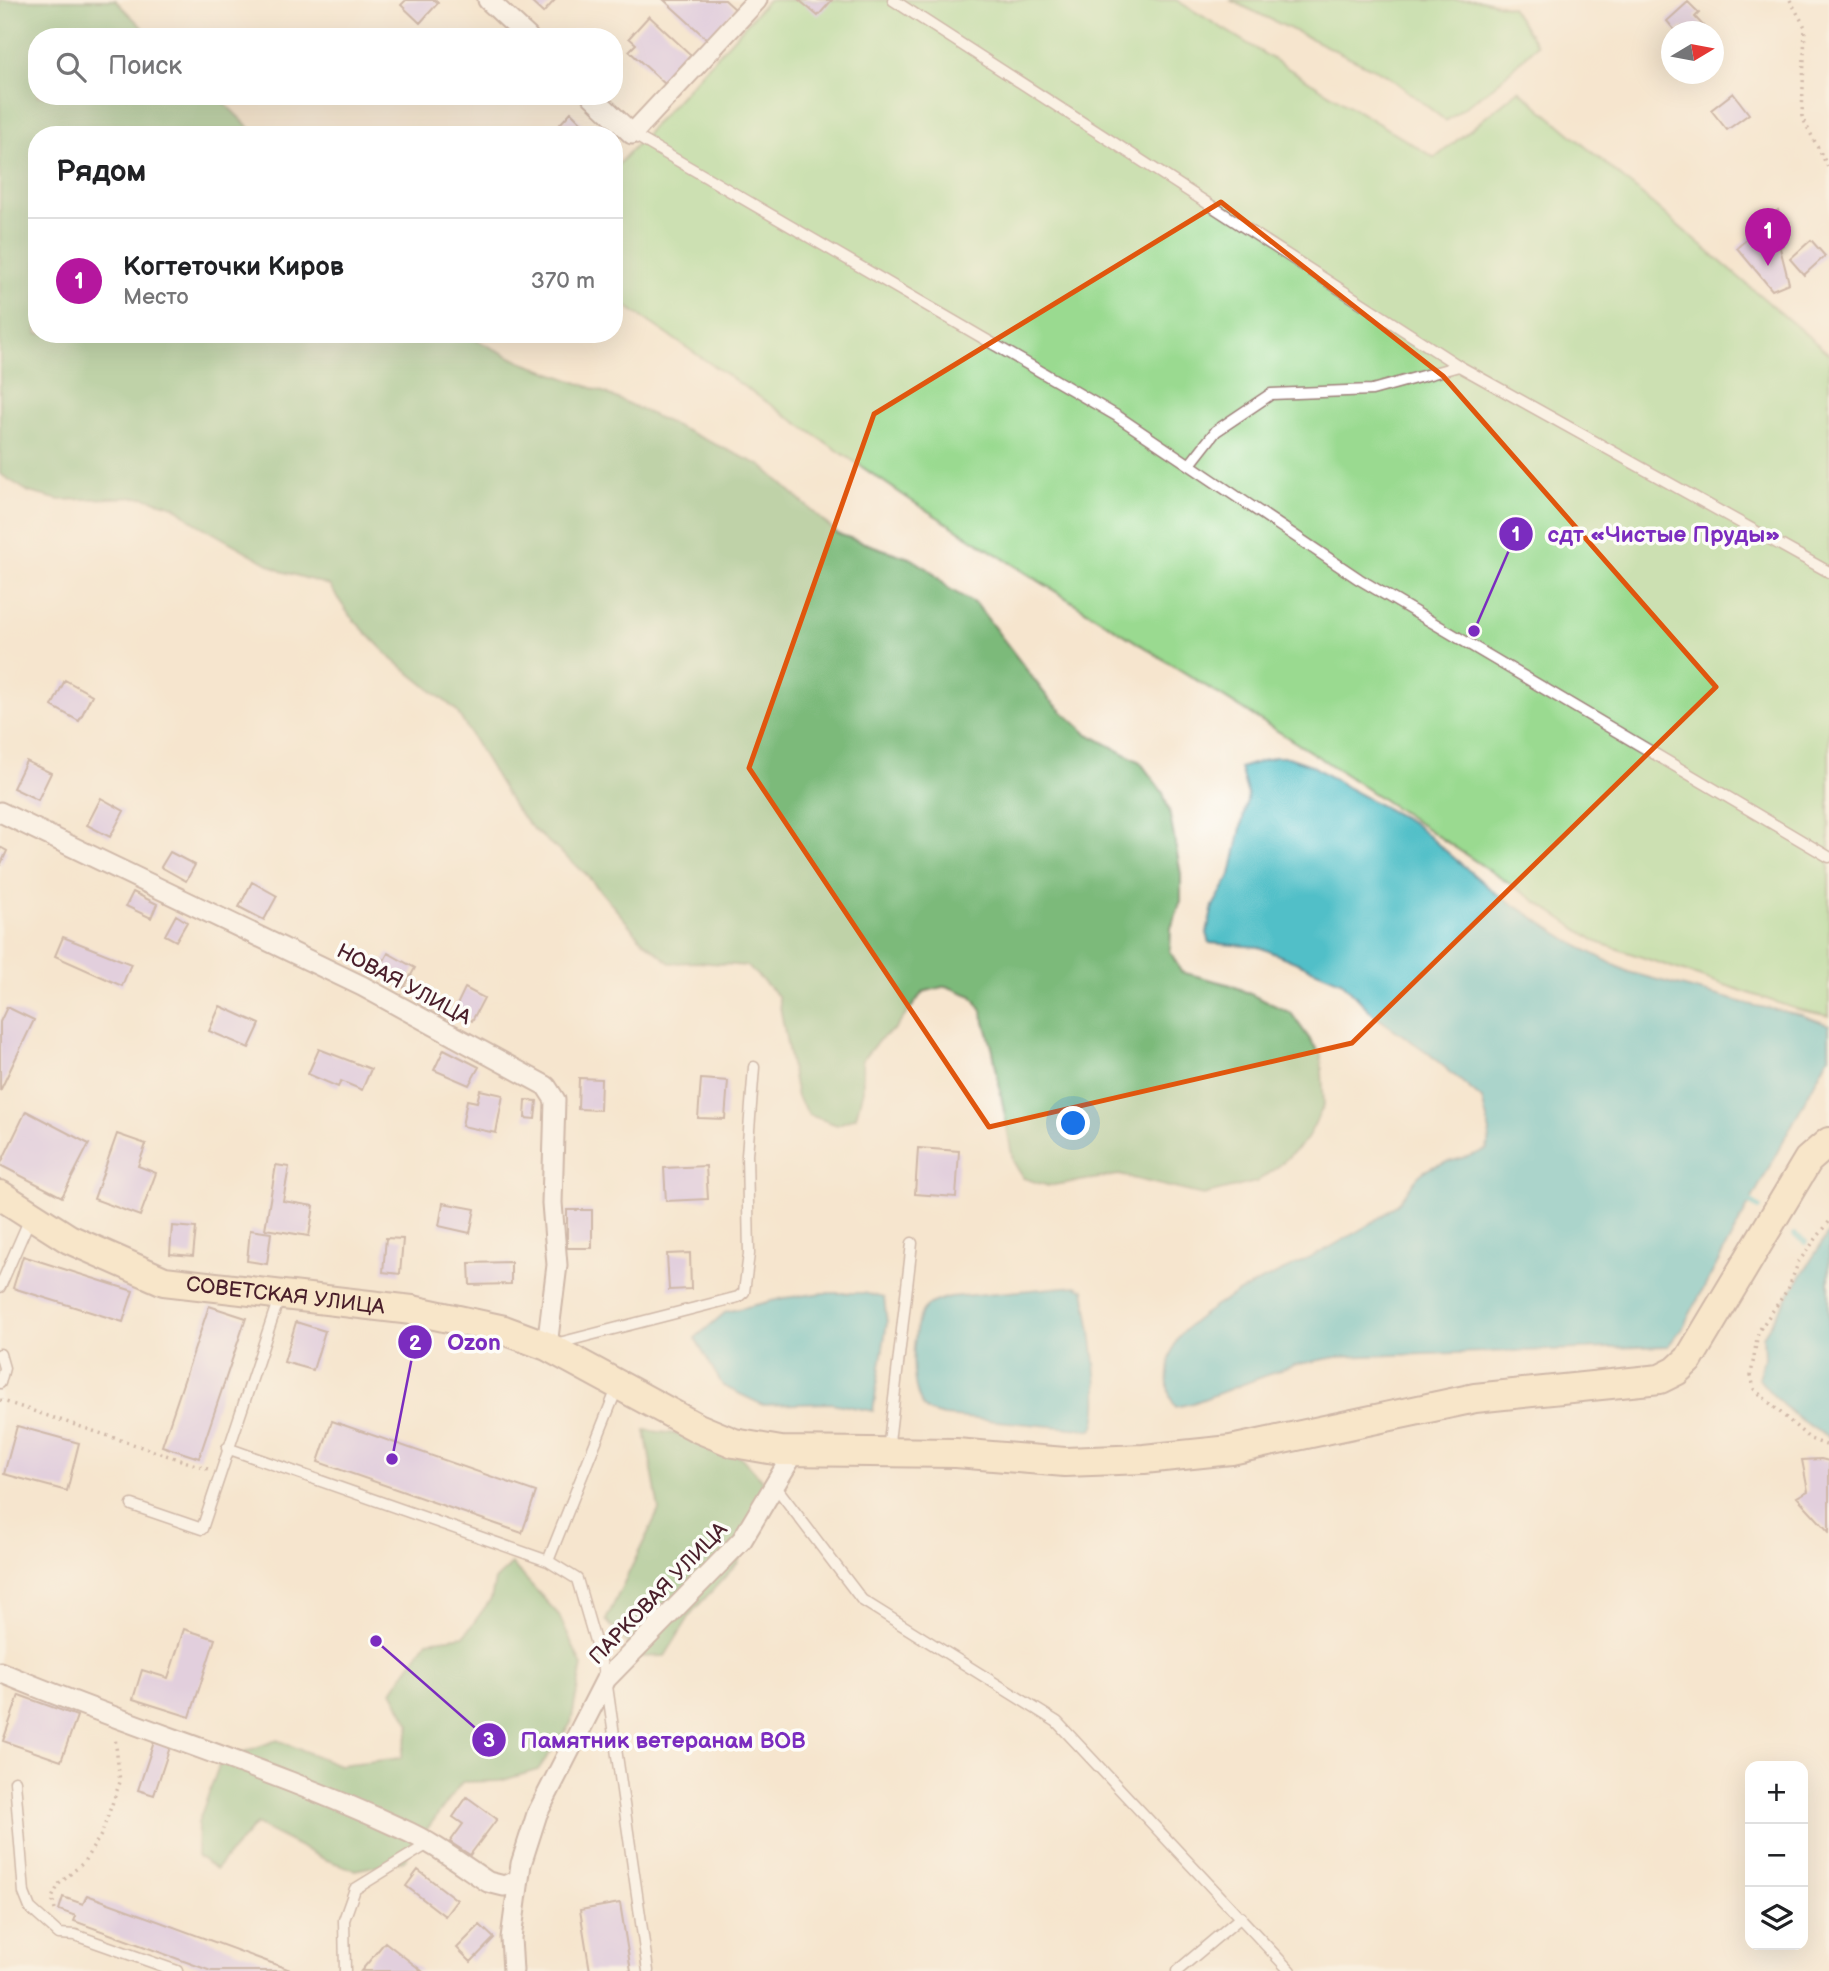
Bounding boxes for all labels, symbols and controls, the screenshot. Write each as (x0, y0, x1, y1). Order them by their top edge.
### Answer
north arrow (1661, 21, 1724, 84)
search box (28, 28, 623, 105)
icon: search (52, 48, 90, 86)
text: Поиск (108, 51, 182, 82)
text: Рядом (56, 154, 146, 190)
pin: 1 (1745, 208, 1791, 266)
text: Когтеточки Киров (123, 252, 344, 283)
text: 1 (74, 267, 84, 295)
text: 370 m (531, 267, 595, 295)
text: Место (123, 283, 189, 311)
callout: сдт «Чистые Пруды» (1498, 512, 1794, 556)
text: сдт «Чистые Пруды» (1548, 521, 1780, 549)
text: 1 (1512, 522, 1520, 547)
street label: НОВАЯ УЛИЦА (332, 939, 475, 1030)
your location (1056, 1106, 1090, 1140)
street label: СОВЕТСКАЯ УЛИЦА (185, 1272, 386, 1320)
callout: Ozon (398, 1320, 514, 1364)
text: Ozon (447, 1329, 501, 1357)
text: 2 (409, 1331, 422, 1356)
street label: ПАРКОВАЯ УЛИЦА (584, 1517, 733, 1670)
callout: Памятник ветеранам ВОВ (471, 1718, 820, 1762)
text: Памятник ветеранам ВОВ (520, 1727, 806, 1755)
text: 3 (483, 1728, 495, 1753)
map controls (1745, 1761, 1808, 1950)
button: + (1745, 1761, 1808, 1824)
button: − (1745, 1824, 1808, 1887)
button: layers (1745, 1887, 1808, 1950)

